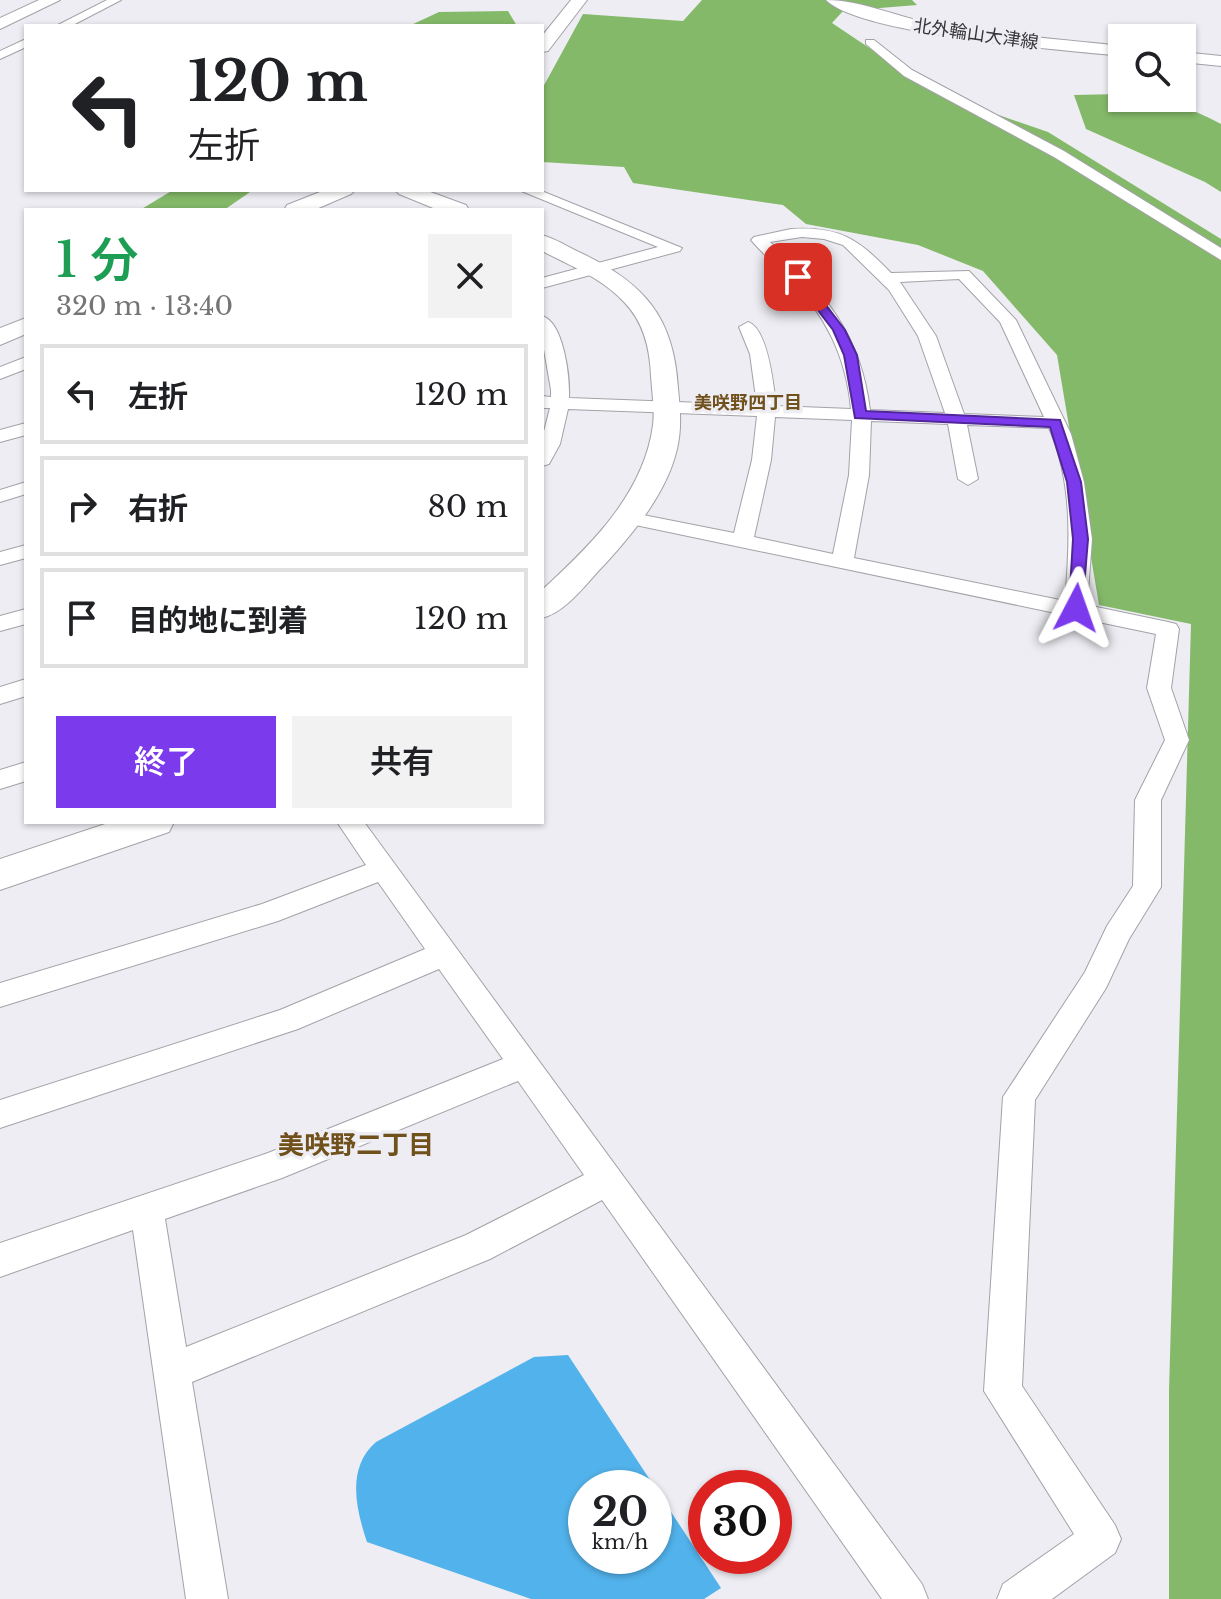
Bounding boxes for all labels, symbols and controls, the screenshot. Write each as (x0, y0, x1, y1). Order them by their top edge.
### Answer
street label: 北外輪山大津線 (912, 14, 1040, 54)
map controls (1108, 24, 1196, 112)
button: search (1108, 24, 1196, 112)
text: 120 m (188, 47, 368, 116)
icon: left (56, 56, 160, 160)
text: 左折 (188, 123, 260, 168)
text: 1 分 (56, 230, 138, 290)
button: close (428, 234, 512, 318)
pin (764, 243, 832, 311)
icon: arrive (776, 255, 820, 299)
text: 320 m · 13:40 (56, 290, 233, 322)
icon: left (60, 372, 104, 416)
text: 120 m (414, 376, 508, 413)
text: 左折 (128, 378, 188, 415)
district label: 美咲野四丁目 (694, 392, 802, 414)
icon: right (60, 484, 104, 528)
text: 80 m (428, 488, 508, 525)
text: 右折 (128, 490, 188, 527)
position arrow (1034, 566, 1118, 650)
icon: arrive (60, 596, 104, 640)
text: 120 m (414, 600, 508, 637)
text: 目的地に到着 (128, 602, 308, 639)
button: 終了 (56, 716, 276, 808)
button: 共有 (292, 716, 512, 808)
district label: 美咲野二丁目 (278, 1129, 434, 1161)
speed limit sign: 30 (688, 1470, 792, 1574)
text: 20 (592, 1487, 648, 1537)
text: km/h (592, 1530, 648, 1554)

